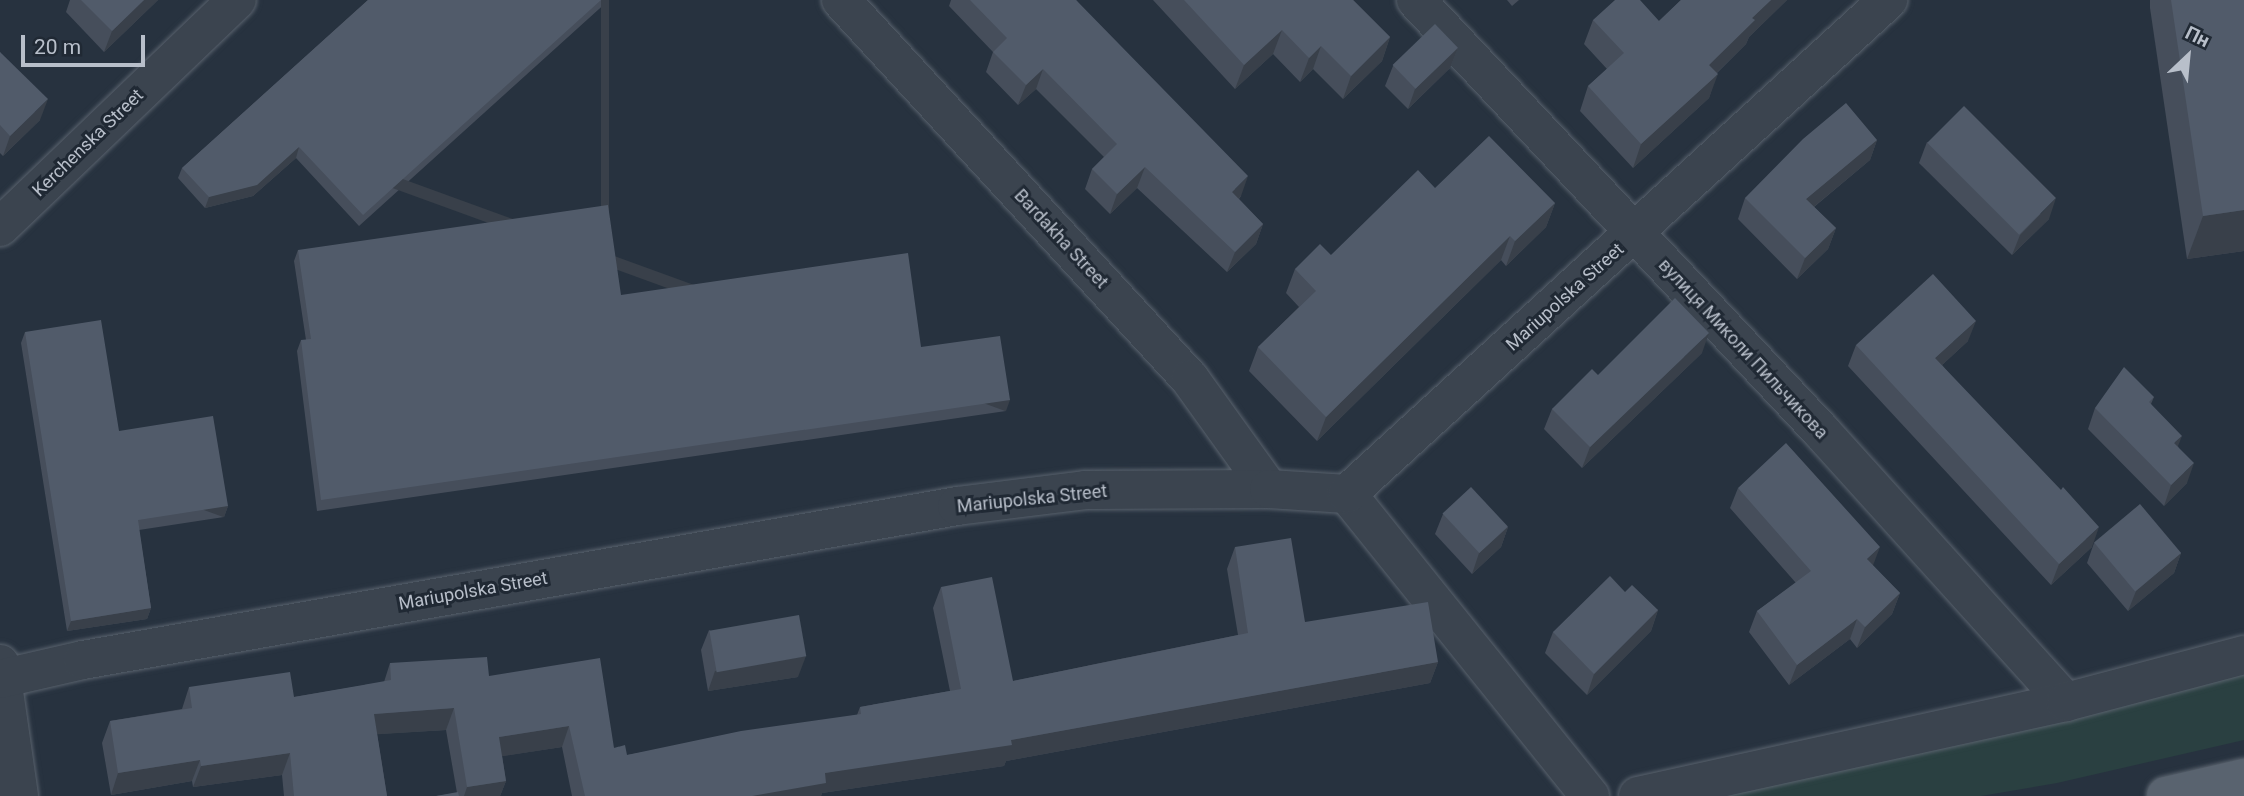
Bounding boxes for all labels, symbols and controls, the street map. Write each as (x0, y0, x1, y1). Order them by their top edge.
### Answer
scale bar (24, 21, 149, 65)
north arrow (2153, 21, 2223, 91)
text: Пн (2182, 21, 2213, 52)
text: 20 m (34, 35, 81, 59)
street label: Kerchenska Street (28, 85, 148, 201)
street label: Bardakha Street (1010, 185, 1112, 293)
street label: Mariupolska Street (1502, 239, 1628, 355)
street label: вулиця Миколи Пильчикова (1654, 254, 1832, 444)
street label: Mariupolska Street (956, 480, 1108, 518)
street label: Mariupolska Street (397, 567, 549, 615)

